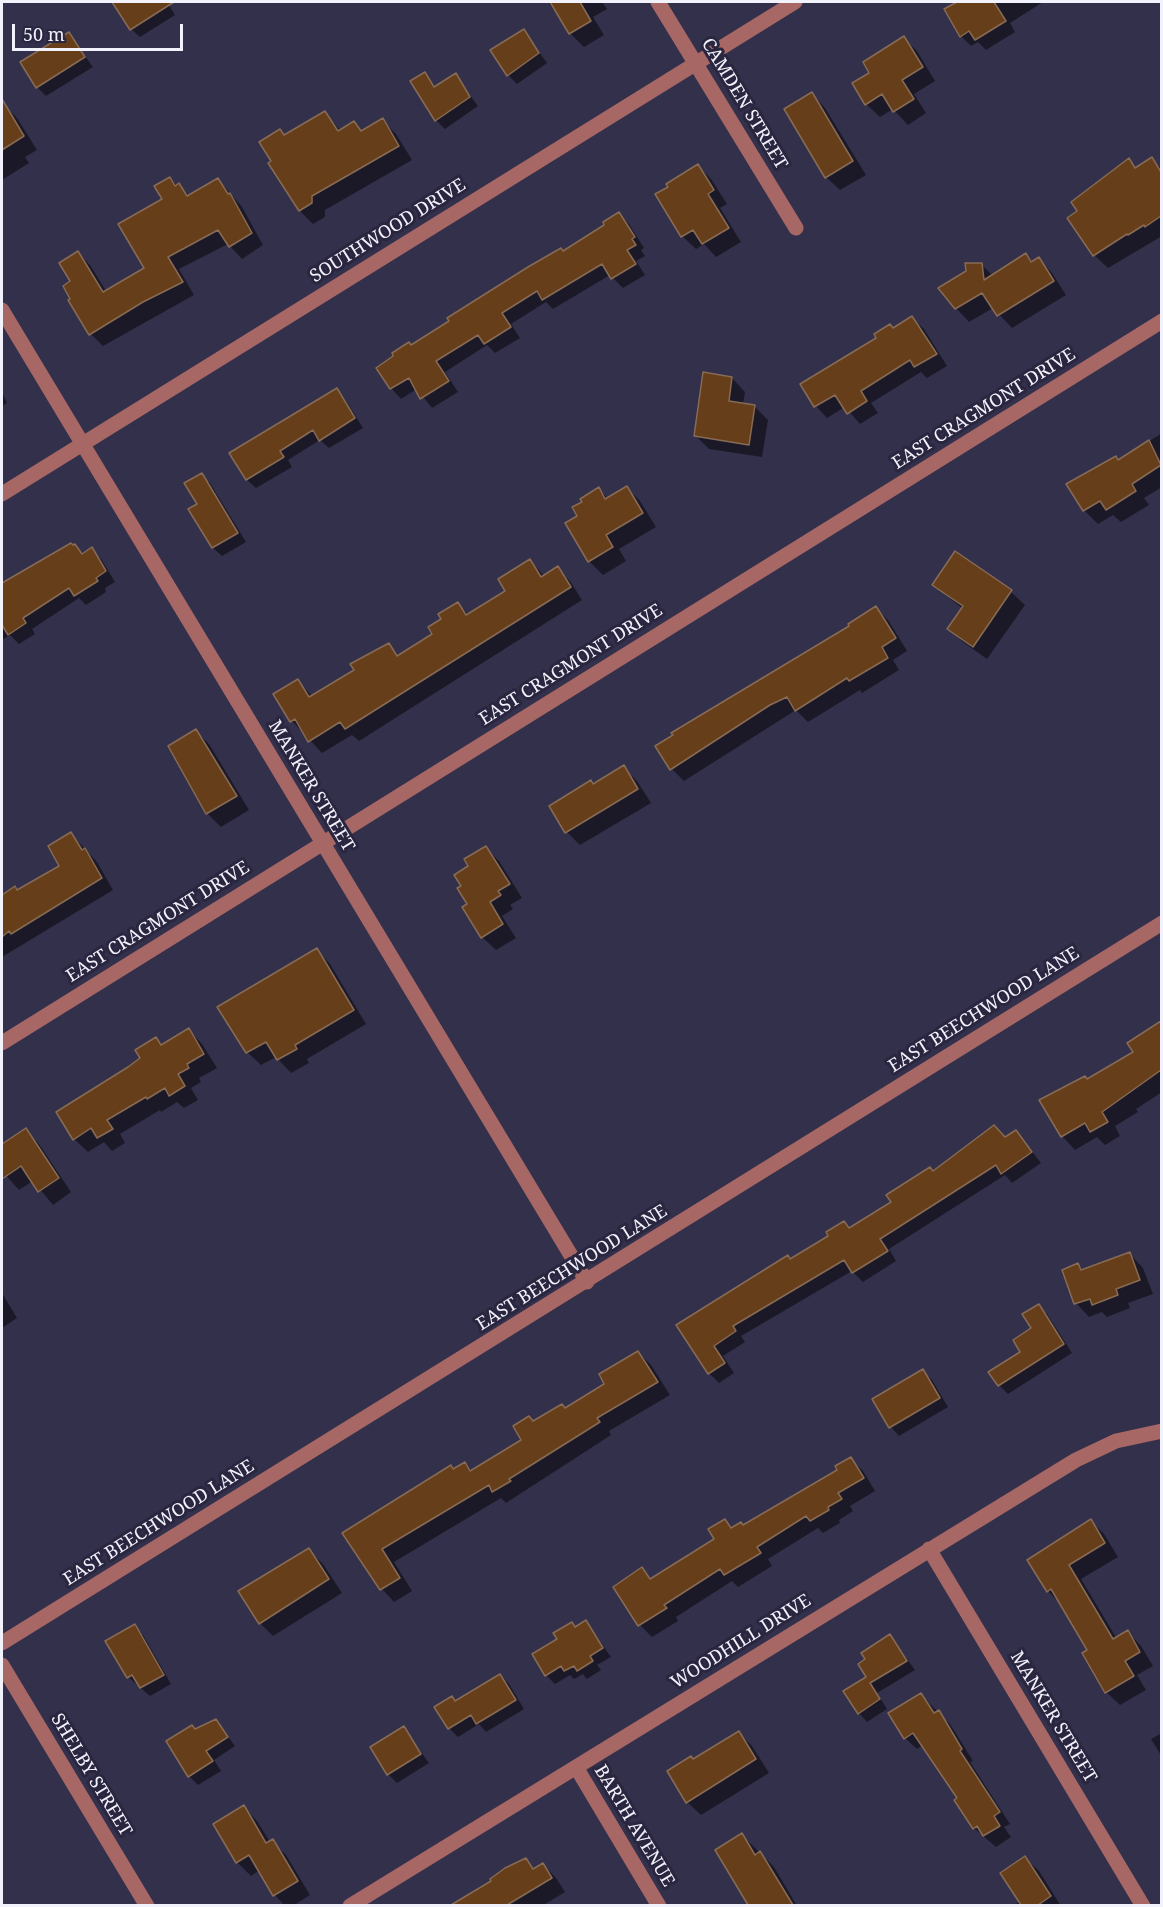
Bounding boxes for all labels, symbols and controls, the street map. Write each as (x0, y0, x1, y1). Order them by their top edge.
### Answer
scale bar (15, 12, 186, 50)
text: 50 m (23, 22, 65, 46)
street label: CAMDEN STREET (696, 35, 792, 173)
street label: SOUTHWOOD DRIVE (306, 174, 470, 288)
street label: EAST CRAGMONT DRIVE (889, 344, 1079, 474)
street label: EAST CRAGMONT DRIVE (476, 600, 666, 730)
street label: MANKER STREET (263, 716, 359, 856)
street label: EAST CRAGMONT DRIVE (63, 857, 253, 987)
street label: EAST BEECHWOOD LANE (885, 942, 1083, 1078)
street label: EAST BEECHWOOD LANE (473, 1200, 671, 1336)
street label: EAST BEECHWOOD LANE (60, 1455, 258, 1591)
street label: WOODHILL DRIVE (667, 1590, 815, 1694)
street label: MANKER STREET (1005, 1647, 1101, 1787)
street label: SHELBY STREET (46, 1710, 136, 1840)
street label: BARTH AVENUE (589, 1761, 679, 1891)

